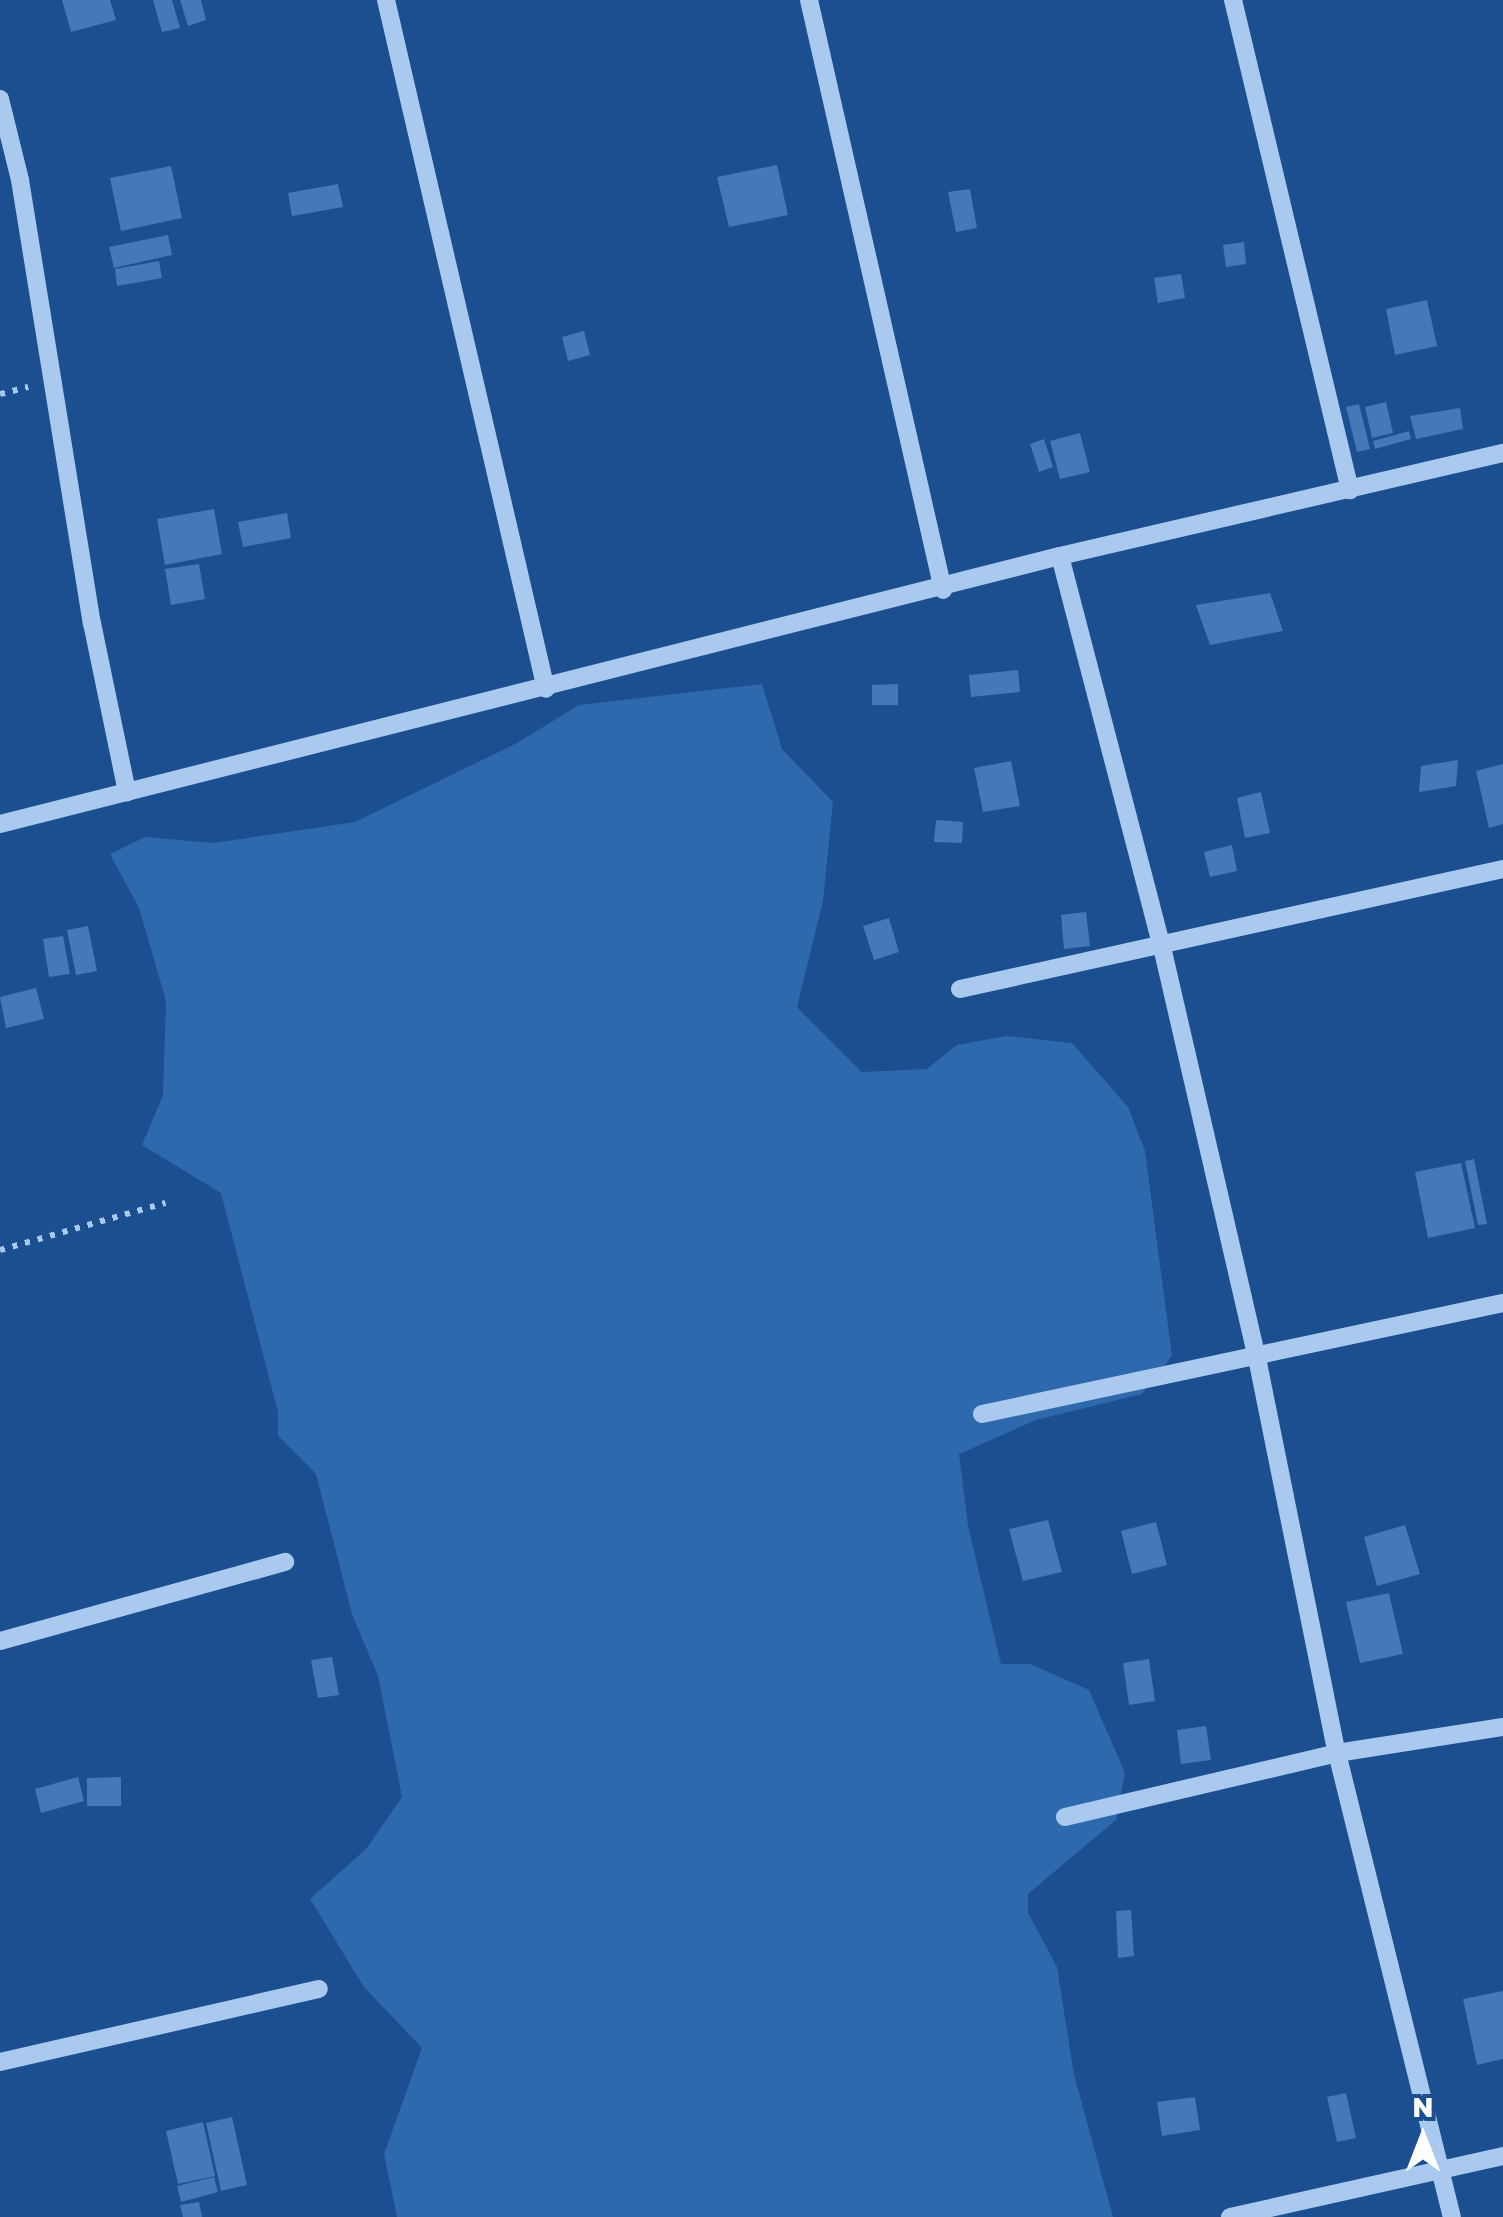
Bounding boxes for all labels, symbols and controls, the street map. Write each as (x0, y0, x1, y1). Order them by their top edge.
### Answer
north arrow (1373, 2087, 1473, 2187)
text: N (1412, 2090, 1434, 2123)

